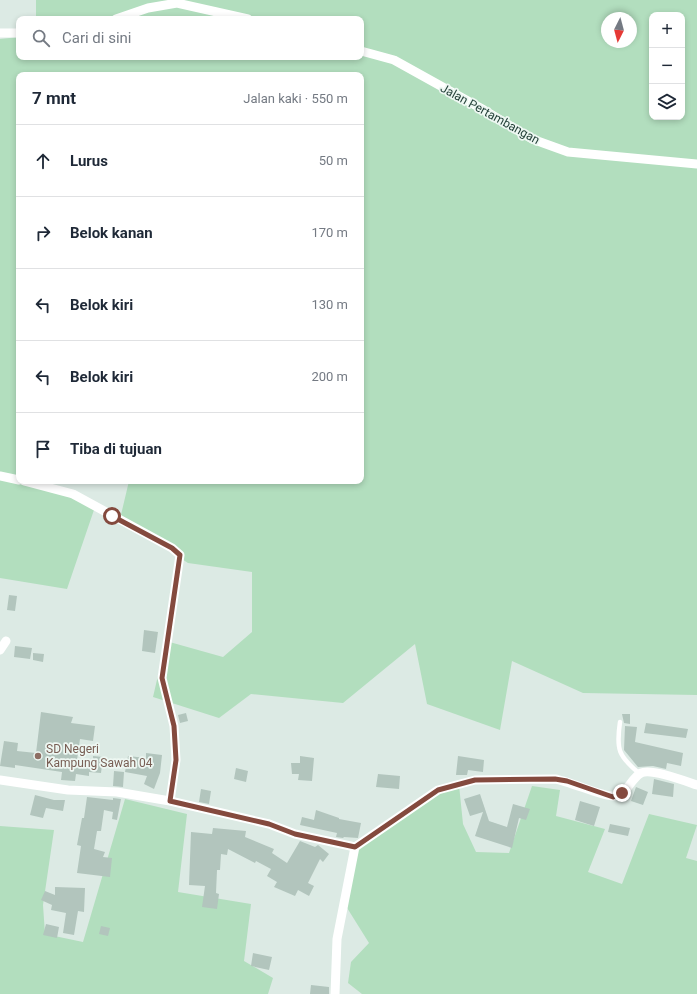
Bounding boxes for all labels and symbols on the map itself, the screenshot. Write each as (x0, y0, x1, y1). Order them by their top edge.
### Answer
north arrow (601, 12, 637, 48)
street label: Jalan Pertambangan (438, 81, 542, 147)
route start (103, 507, 121, 525)
place label: SD Negeri Kampung Sawah 04 (46, 742, 153, 770)
marker: SD Negeri Kampung Sawah 04 (33, 751, 43, 761)
route end (613, 784, 631, 802)

